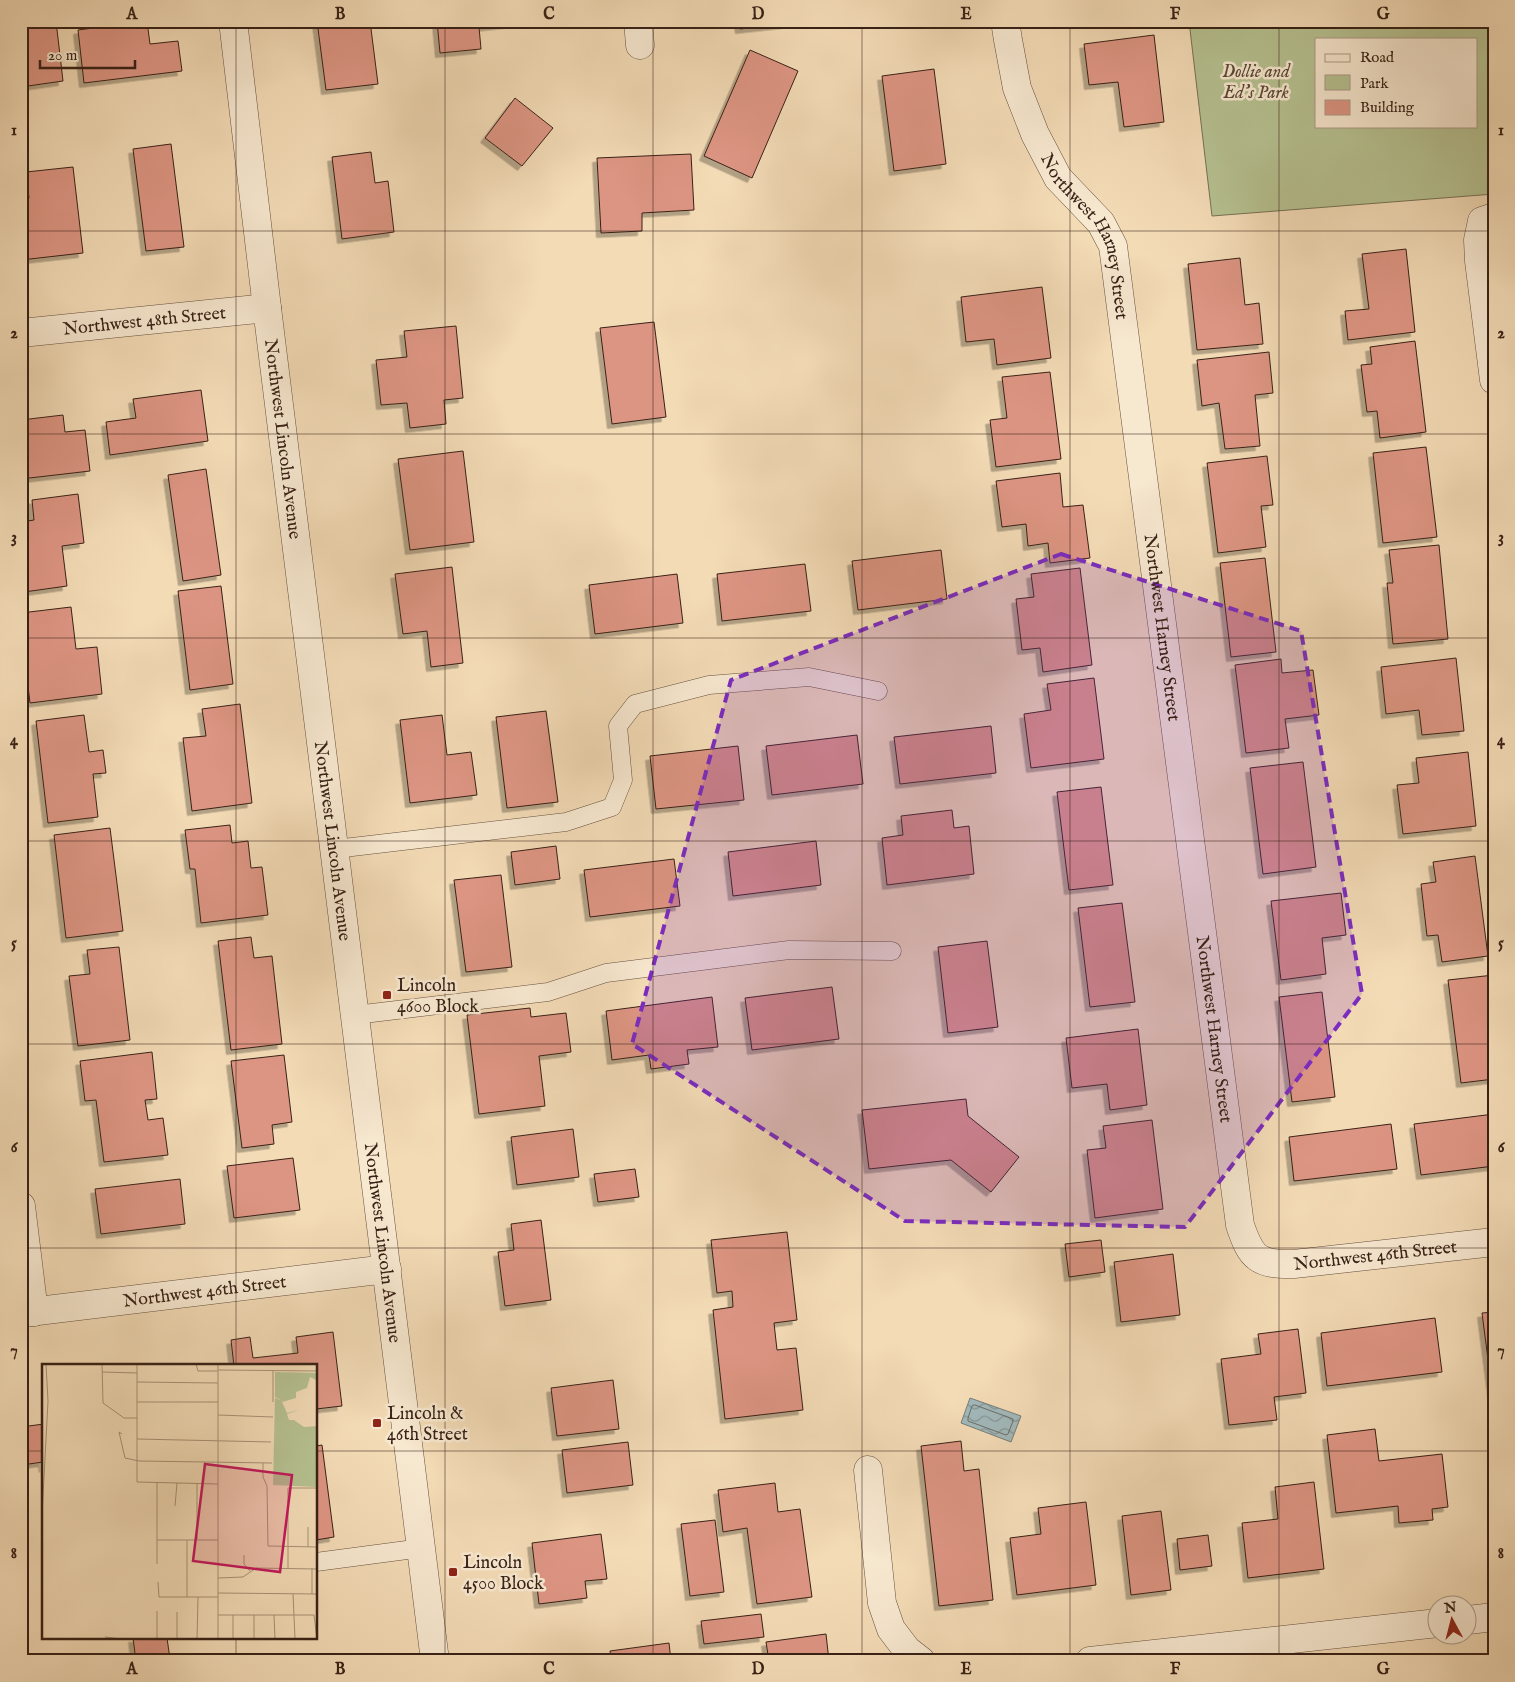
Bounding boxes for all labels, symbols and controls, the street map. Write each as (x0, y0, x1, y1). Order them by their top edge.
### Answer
text: A (126, 5, 139, 25)
text: B (335, 5, 346, 25)
text: C (543, 5, 555, 25)
text: D (752, 5, 765, 25)
text: E (960, 5, 972, 25)
text: F (1170, 5, 1181, 25)
text: G (1377, 5, 1390, 25)
scale bar (40, 38, 135, 70)
legend (1315, 38, 1478, 128)
text: 20 m (48, 46, 78, 65)
text: Road (1360, 48, 1395, 67)
park label: Dollie and Ed's Park (1222, 61, 1291, 105)
text: Park (1360, 74, 1390, 93)
text: Building (1360, 98, 1415, 117)
text: 1 (11, 121, 17, 141)
text: 1 (1498, 121, 1504, 141)
street label: Northwest Harney Street (1034, 150, 1132, 321)
street label: Northwest 48th Street (62, 302, 227, 342)
text: 2 (10, 324, 18, 344)
text: 2 (1497, 324, 1505, 344)
street label: Northwest Lincoln Avenue (258, 338, 306, 541)
text: 3 (11, 528, 17, 548)
text: 3 (1498, 528, 1504, 548)
street label: Northwest Harney Street (1137, 533, 1185, 723)
text: 4 (10, 731, 19, 751)
text: 4 (1497, 731, 1506, 751)
street label: Northwest Lincoln Avenue (308, 740, 356, 942)
text: 5 (11, 934, 17, 954)
street label: Northwest Harney Street (1190, 934, 1237, 1124)
text: 5 (1498, 934, 1504, 954)
place label: Lincoln 4600 Block (397, 975, 479, 1019)
marker: Lincoln 4600 Block (381, 989, 393, 1001)
text: 6 (11, 1138, 19, 1158)
text: 6 (1498, 1138, 1506, 1158)
street label: Northwest Lincoln Avenue (358, 1142, 405, 1344)
street label: Northwest 46th Street (1292, 1236, 1458, 1277)
street label: Northwest 46th Street (122, 1271, 288, 1314)
text: 7 (10, 1341, 18, 1361)
text: 7 (1497, 1341, 1505, 1361)
inset map (42, 1364, 318, 1640)
place label: Lincoln & 46th Street (387, 1403, 468, 1447)
marker: Lincoln & 46th Street (371, 1417, 383, 1429)
text: 8 (11, 1544, 17, 1564)
text: 8 (1498, 1544, 1504, 1564)
place label: Lincoln 4500 Block (463, 1552, 544, 1596)
marker: Lincoln 4500 Block (447, 1566, 459, 1578)
north arrow (1428, 1594, 1478, 1644)
text: N (1442, 1598, 1458, 1618)
text: A (126, 1660, 139, 1680)
text: B (335, 1660, 346, 1680)
text: C (543, 1660, 555, 1680)
text: D (752, 1660, 765, 1680)
text: E (960, 1660, 972, 1680)
text: F (1170, 1660, 1181, 1680)
text: G (1377, 1660, 1390, 1680)

